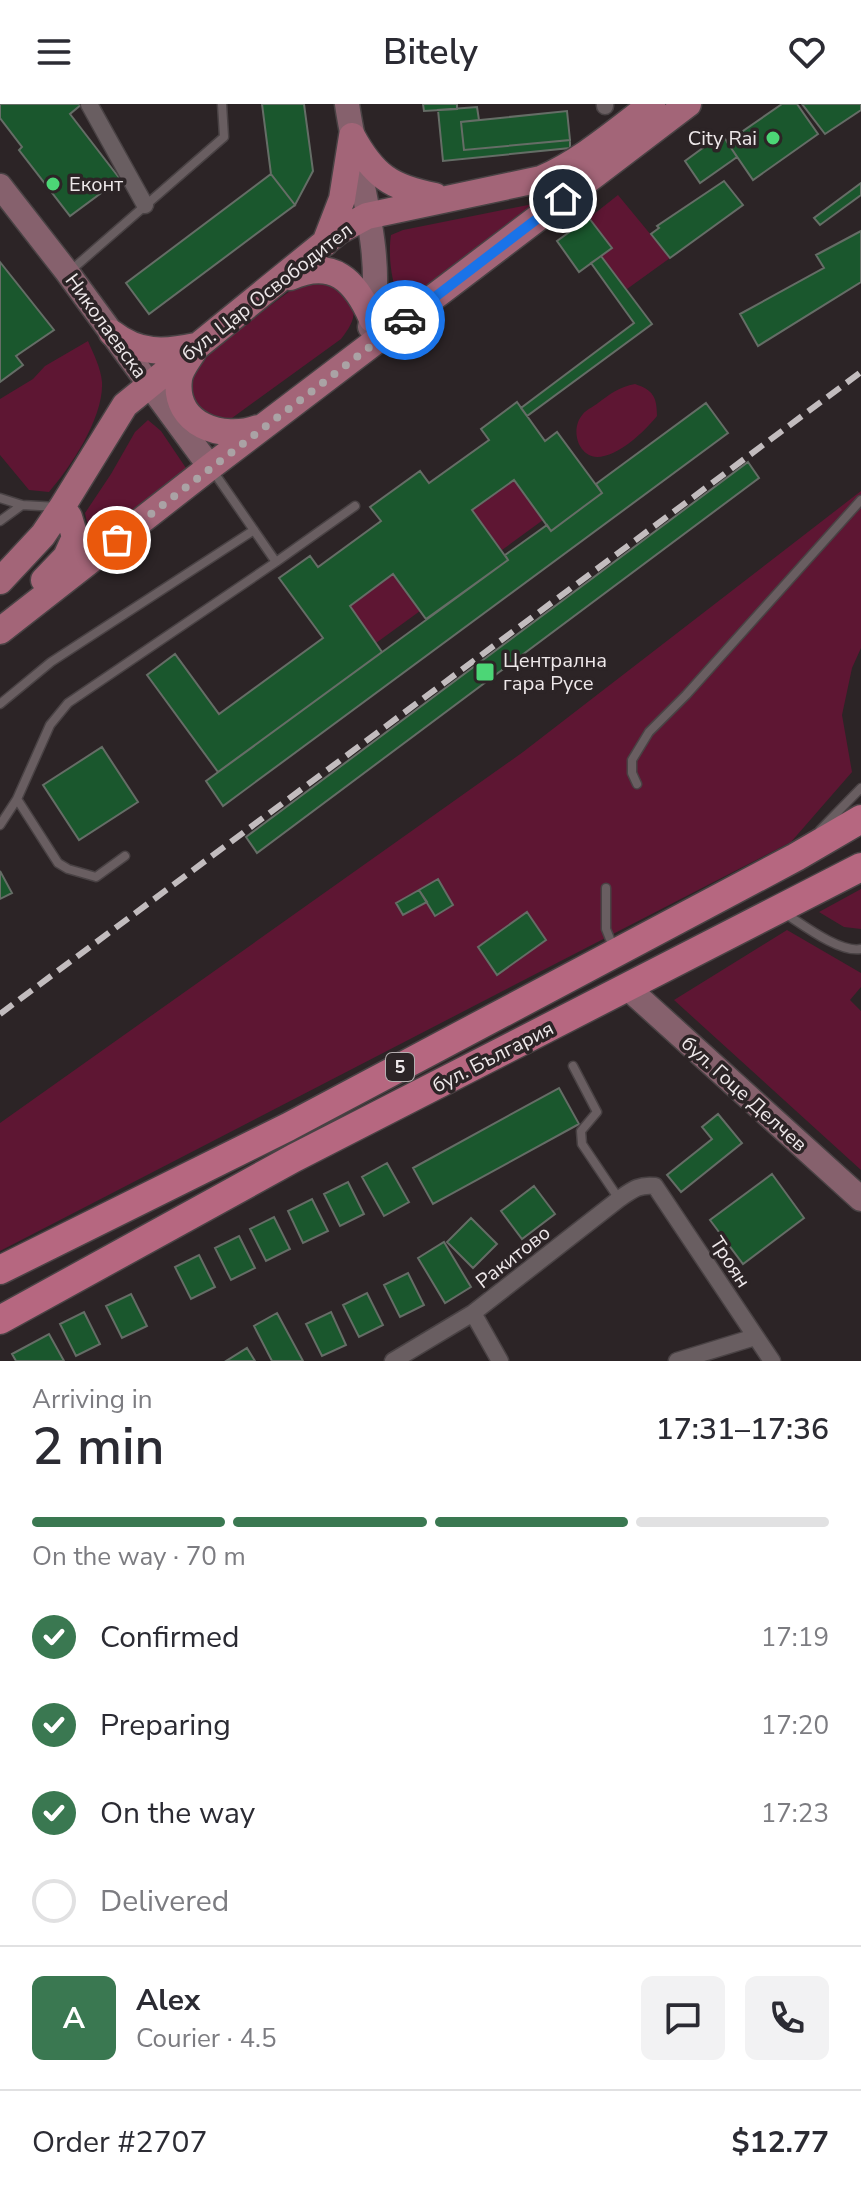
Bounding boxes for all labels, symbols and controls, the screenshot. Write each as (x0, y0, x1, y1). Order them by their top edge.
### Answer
text: Bitely (383, 28, 478, 77)
icon: menu (32, 30, 76, 74)
icon: heart (785, 30, 829, 74)
place label: City Rai (688, 125, 757, 152)
marker: City Rai (764, 129, 782, 147)
pin (529, 165, 597, 233)
place label: Еконт (69, 171, 123, 198)
marker: Еконт (44, 175, 62, 193)
icon: home (541, 177, 585, 221)
street label: бул. Цар Освободител (176, 217, 358, 367)
street label: Николаевска (59, 268, 153, 384)
courier (365, 280, 445, 360)
icon: car (383, 298, 427, 342)
pin (83, 506, 151, 574)
icon: bag (95, 518, 139, 562)
place label: Централна гара Русе (503, 647, 607, 697)
marker: Централна гара Русе (474, 661, 496, 683)
street label: бул. България (428, 1015, 558, 1099)
street label: бул. Гоце Делчев (675, 1030, 813, 1158)
road number: 5 (386, 1053, 414, 1081)
street label: Ракитово (470, 1219, 556, 1295)
street label: Троян (703, 1231, 757, 1293)
text: Arriving in (32, 1382, 153, 1417)
text: 17:31–17:36 (656, 1409, 829, 1450)
text: 2 min (32, 1411, 165, 1482)
text: On the way · 70 m (32, 1539, 246, 1574)
icon: check (32, 1615, 76, 1659)
text: Confirmed (100, 1617, 240, 1658)
text: 17:19 (761, 1620, 829, 1655)
icon: check (32, 1703, 76, 1747)
text: Preparing (100, 1705, 231, 1746)
text: 17:20 (761, 1708, 829, 1743)
icon: check (32, 1791, 76, 1835)
text: On the way (100, 1793, 255, 1834)
text: 17:23 (761, 1796, 829, 1831)
text: Delivered (100, 1881, 229, 1922)
button: chat (641, 1976, 725, 2060)
button: phone (745, 1976, 829, 2060)
text: Alex (136, 1980, 200, 2021)
text: A (63, 1998, 85, 2039)
text: Courier · 4.5 (136, 2021, 277, 2056)
text: Order #2707 (32, 2122, 207, 2163)
text: $12.77 (732, 2122, 829, 2163)

